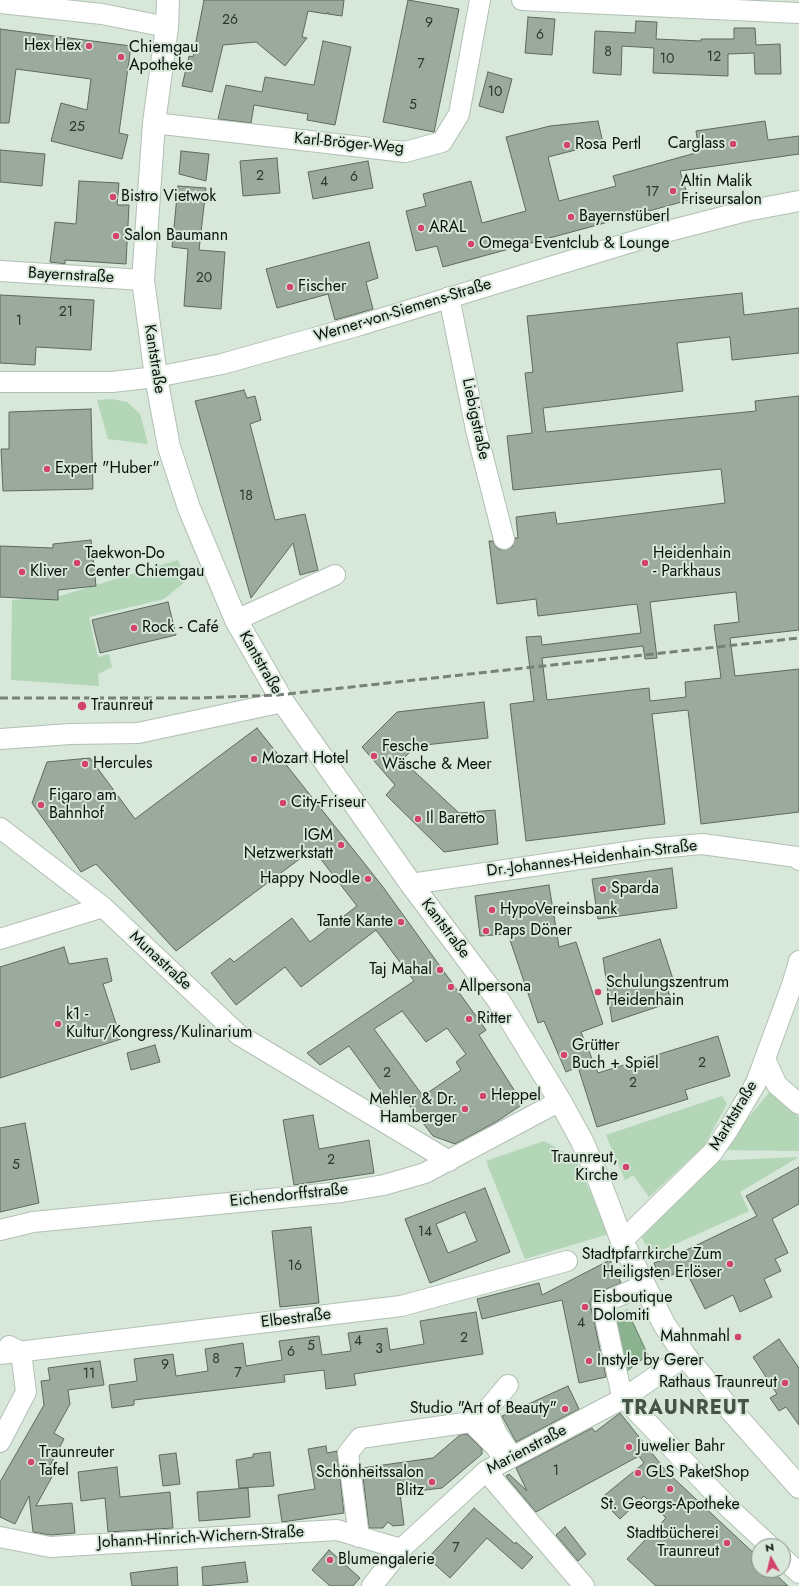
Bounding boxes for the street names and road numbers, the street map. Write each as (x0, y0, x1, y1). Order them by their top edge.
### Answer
street label: Karl-Bröger-Weg (293, 130, 405, 158)
street label: Bayernstraße (27, 264, 115, 288)
street label: Werner-von-Siemens-Straße (312, 275, 494, 347)
street label: Kantstraße (139, 323, 169, 395)
street label: Liebigstraße (457, 377, 493, 461)
street label: Kantstraße (234, 628, 286, 698)
street label: Dr.-Johannes-Heidenhain-Straße (486, 837, 698, 881)
street label: Kantstraße (416, 895, 474, 963)
street label: Munastraße (125, 927, 195, 995)
street label: Marktstraße (706, 1078, 762, 1154)
street label: Eichendorffstraße (229, 1180, 349, 1212)
street label: Elbestraße (260, 1305, 332, 1333)
street label: Marienstraße (484, 1421, 570, 1479)
street label: Johann-Hinrich-Wichern-Straße (97, 1523, 305, 1553)

